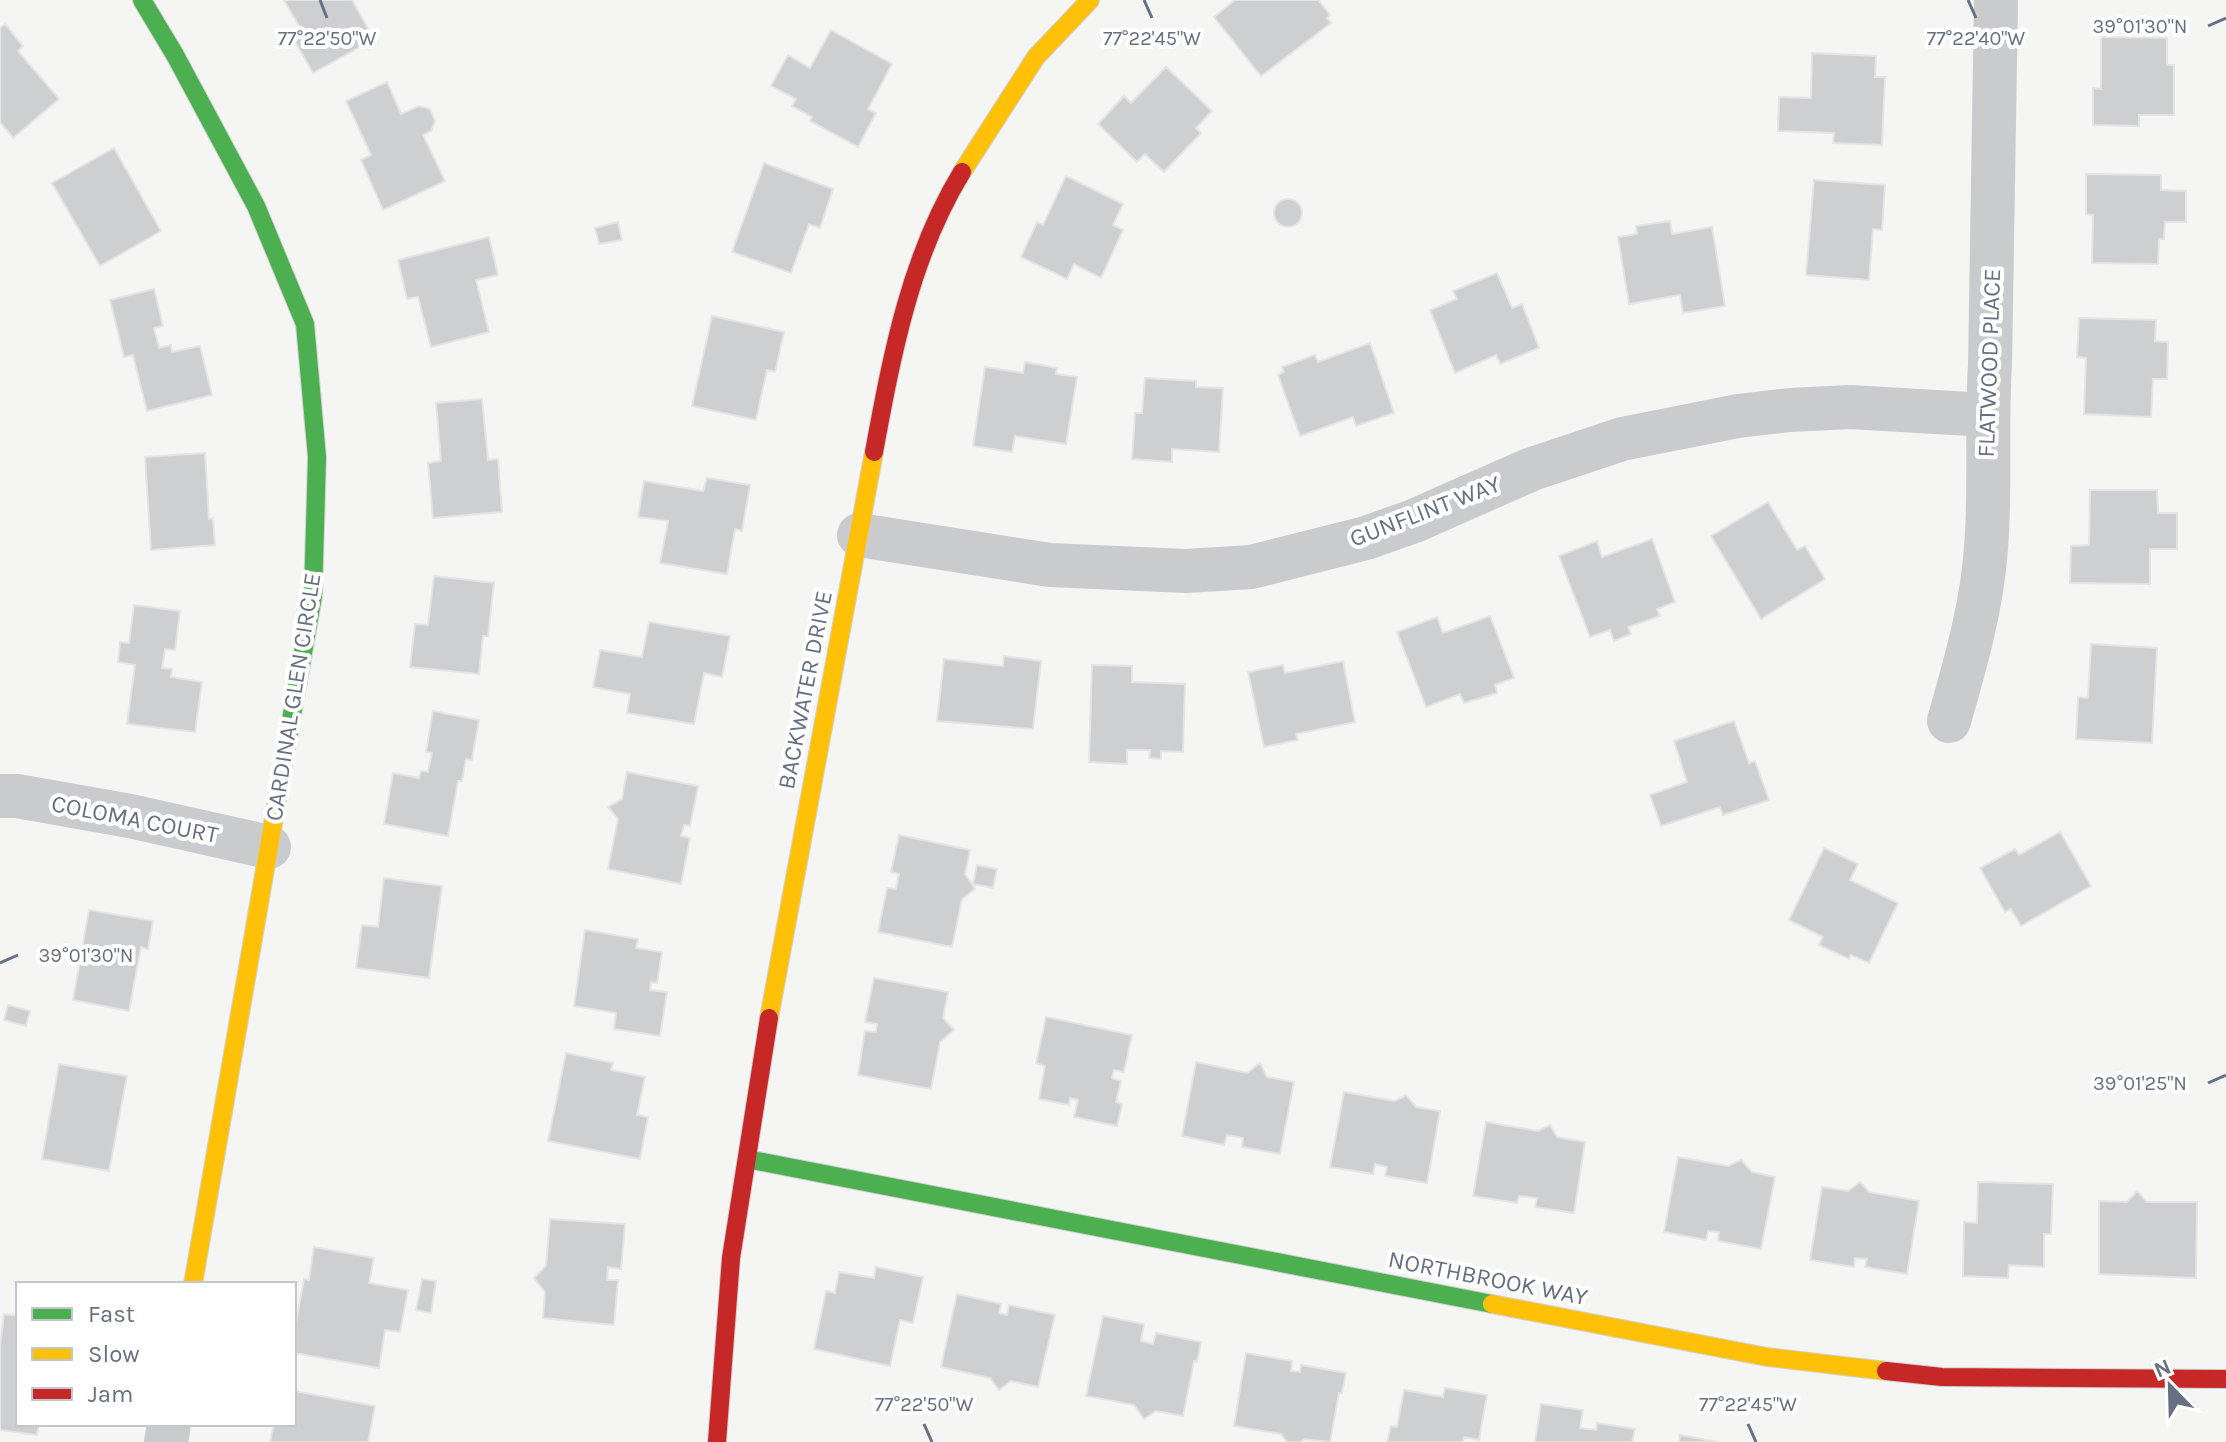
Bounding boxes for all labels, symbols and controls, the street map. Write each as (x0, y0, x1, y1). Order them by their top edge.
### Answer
text: 39°01'30"N (2093, 15, 2187, 38)
text: 77°22'50"W (278, 27, 376, 50)
text: 77°22'45"W (1103, 27, 1201, 50)
text: 77°22'40"W (1927, 27, 2025, 50)
street label: FLATWOOD PLACE (1972, 268, 2006, 458)
street label: GUNFLINT WAY (1346, 469, 1504, 553)
street label: CARDINAL GLEN CIRCLE (260, 571, 326, 823)
street label: BACKWATER DRIVE (772, 588, 838, 792)
street label: COLOMA COURT (49, 789, 221, 849)
text: 39°01'30"N (39, 944, 133, 967)
text: 39°01'25"N (2093, 1072, 2187, 1095)
street label: NORTHBROOK WAY (1386, 1245, 1590, 1311)
legend (16, 1282, 296, 1426)
text: Fast (88, 1300, 135, 1328)
text: Slow (88, 1340, 140, 1368)
north arrow (2130, 1346, 2210, 1426)
text: N (2150, 1353, 2175, 1384)
text: Jam (88, 1380, 133, 1408)
text: 77°22'50"W (875, 1393, 973, 1416)
text: 77°22'45"W (1699, 1393, 1797, 1416)

